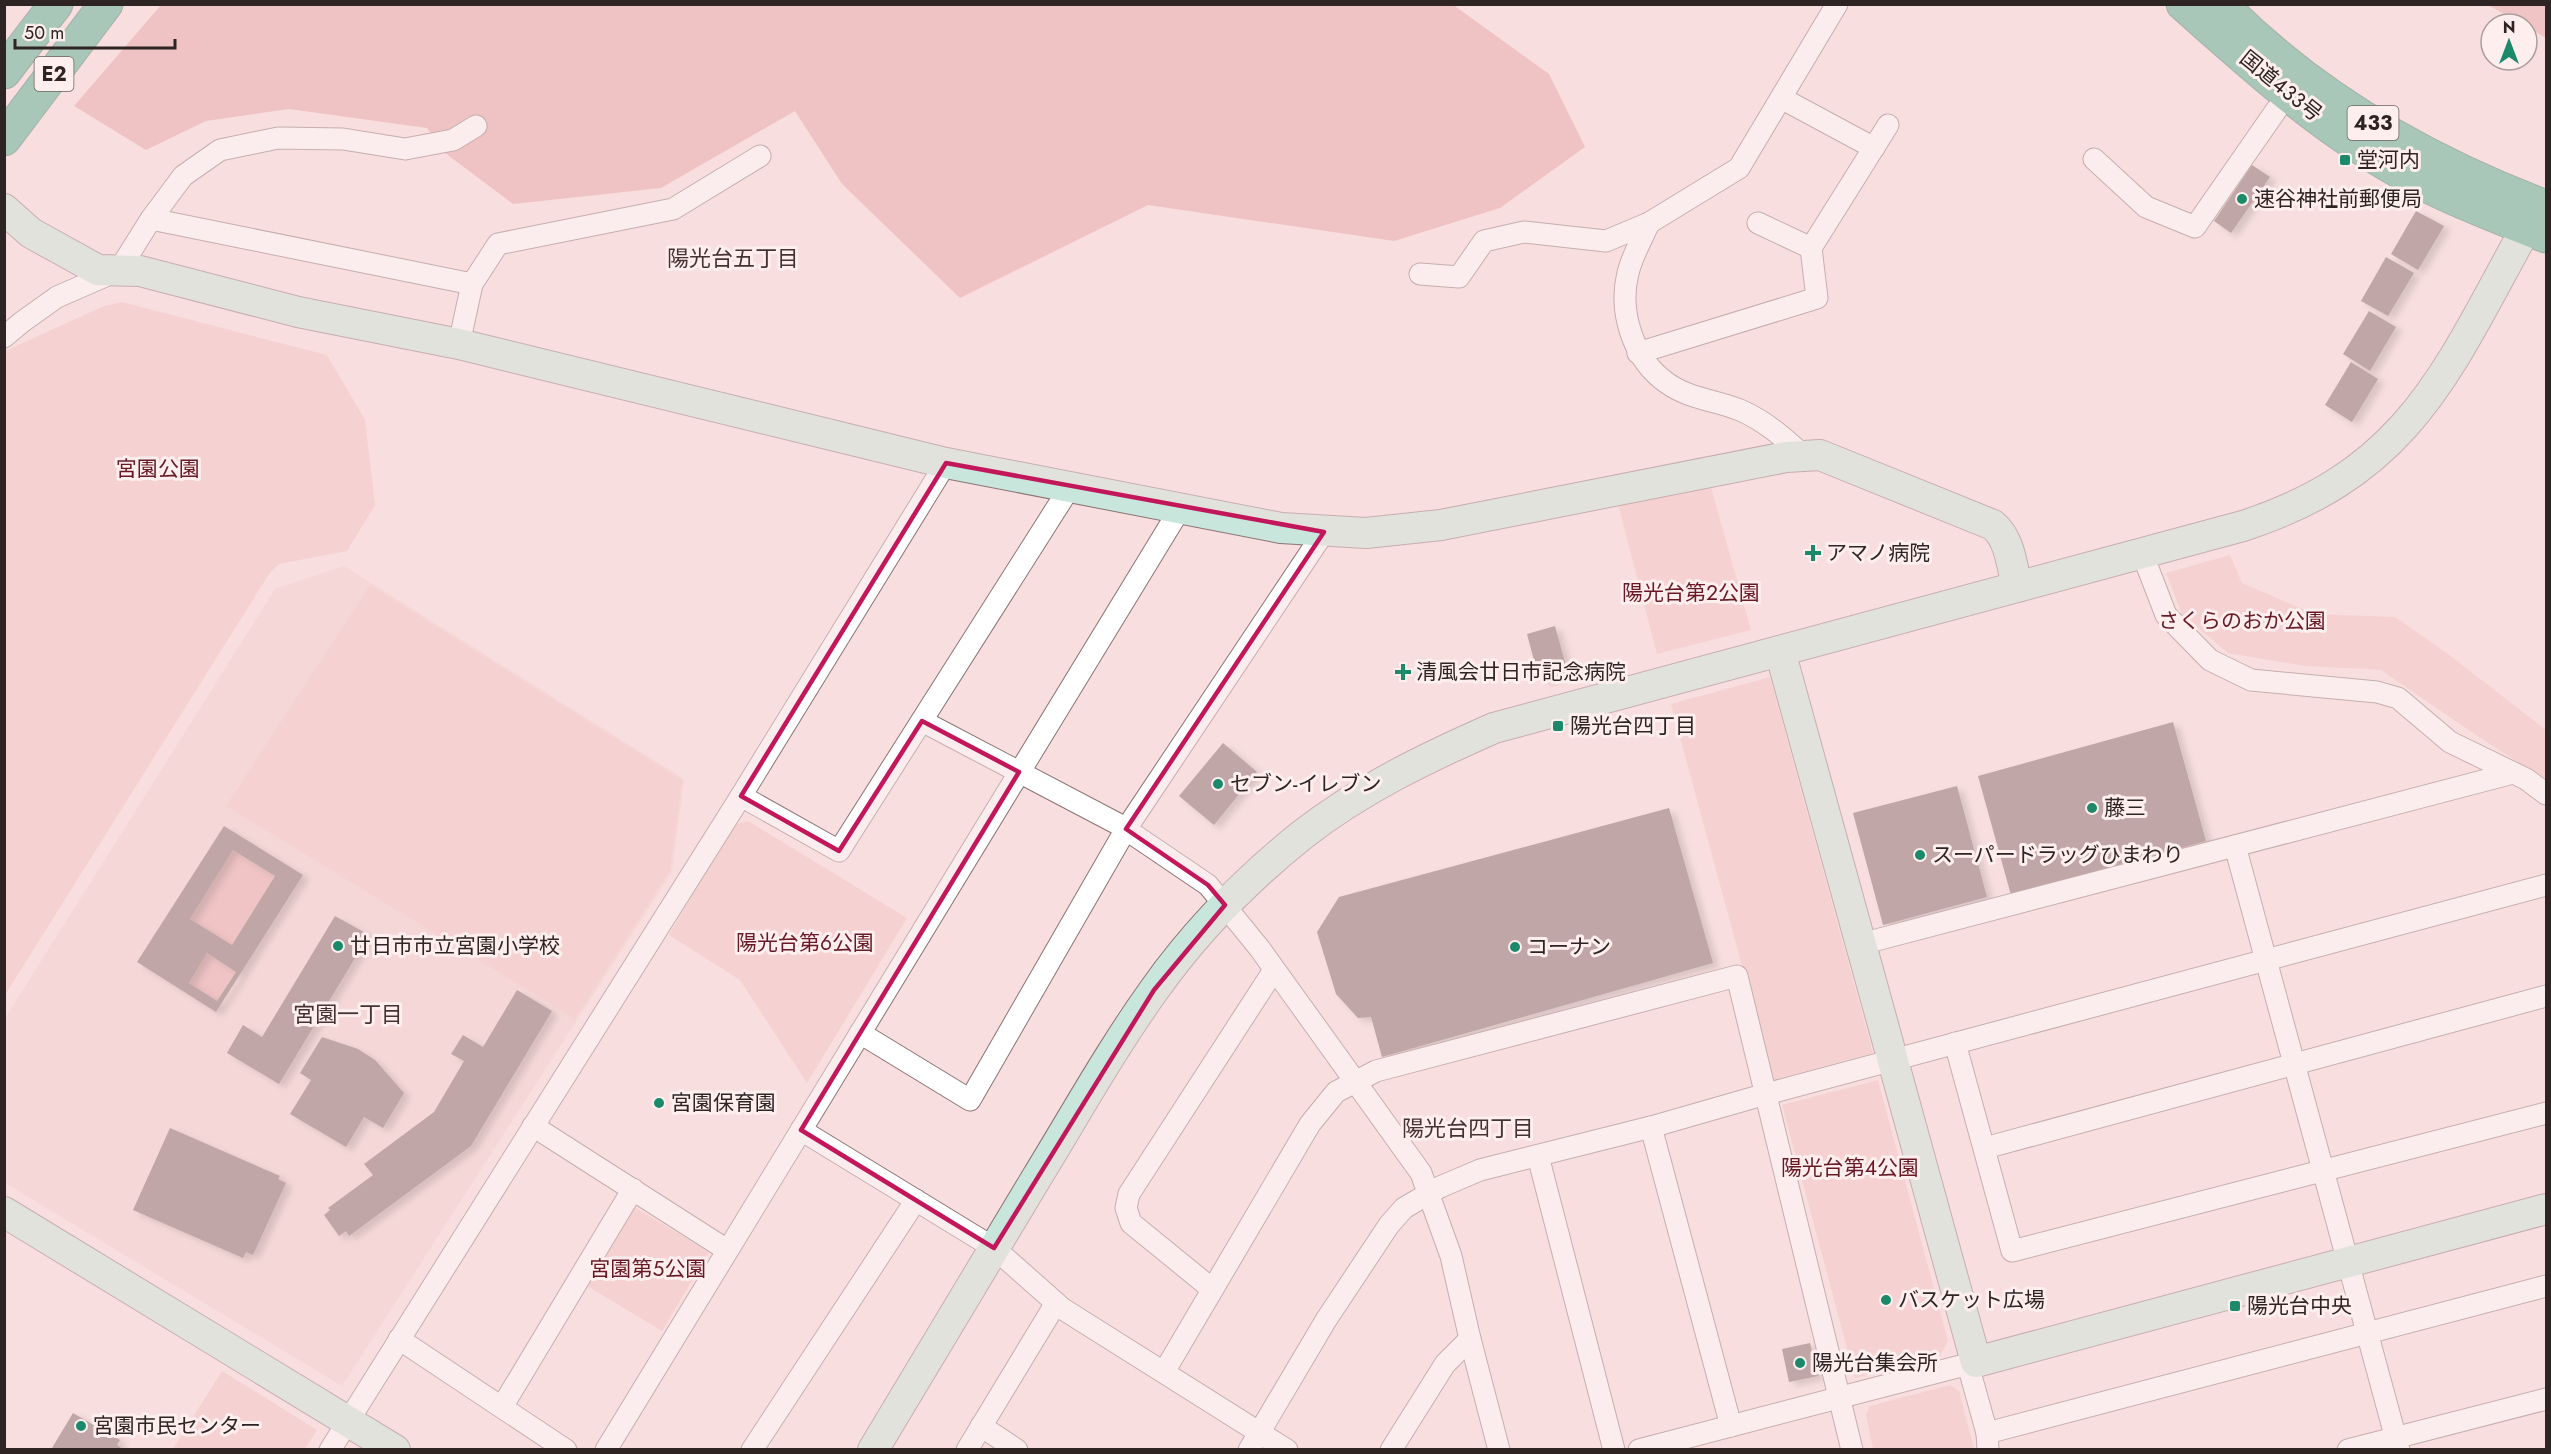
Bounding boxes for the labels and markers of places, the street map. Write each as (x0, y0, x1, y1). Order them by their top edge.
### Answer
place label: 堂河内 (2357, 145, 2420, 175)
marker: 堂河内 (2338, 153, 2352, 167)
place label: 速谷神社前郵便局 (2254, 184, 2422, 214)
marker: 速谷神社前郵便局 (2235, 192, 2249, 206)
place label: アマノ病院 (1826, 538, 1930, 568)
marker: アマノ病院 (1804, 544, 1822, 562)
place label: 清風会廿日市記念病院 (1416, 657, 1626, 687)
marker: 清風会廿日市記念病院 (1394, 663, 1412, 681)
place label: 陽光台四丁目 (1570, 711, 1696, 741)
marker: 陽光台四丁目 (1551, 719, 1565, 733)
place label: セブン-イレブン (1230, 769, 1381, 799)
marker: セブン-イレブン (1211, 777, 1225, 791)
place label: 藤三 (2104, 793, 2146, 823)
marker: 藤三 (2085, 801, 2099, 815)
place label: スーパードラッグひまわり (1932, 840, 2184, 870)
marker: スーパードラッグひまわり (1913, 848, 1927, 862)
place label: 廿日市市立宮園小学校 (350, 931, 560, 961)
place label: コーナン (1527, 932, 1611, 962)
marker: 廿日市市立宮園小学校 (331, 939, 345, 953)
marker: コーナン (1508, 940, 1522, 954)
place label: 宮園保育園 (671, 1088, 776, 1118)
marker: 宮園保育園 (652, 1096, 666, 1110)
place label: バスケット広場 (1898, 1285, 2045, 1315)
place label: 陽光台中央 (2247, 1291, 2352, 1321)
marker: バスケット広場 (1879, 1293, 1893, 1307)
marker: 陽光台中央 (2228, 1299, 2242, 1313)
place label: 陽光台集会所 (1812, 1348, 1938, 1378)
marker: 陽光台集会所 (1793, 1356, 1807, 1370)
place label: 宮園市民センター (93, 1411, 261, 1441)
marker: 宮園市民センター (74, 1419, 88, 1433)

